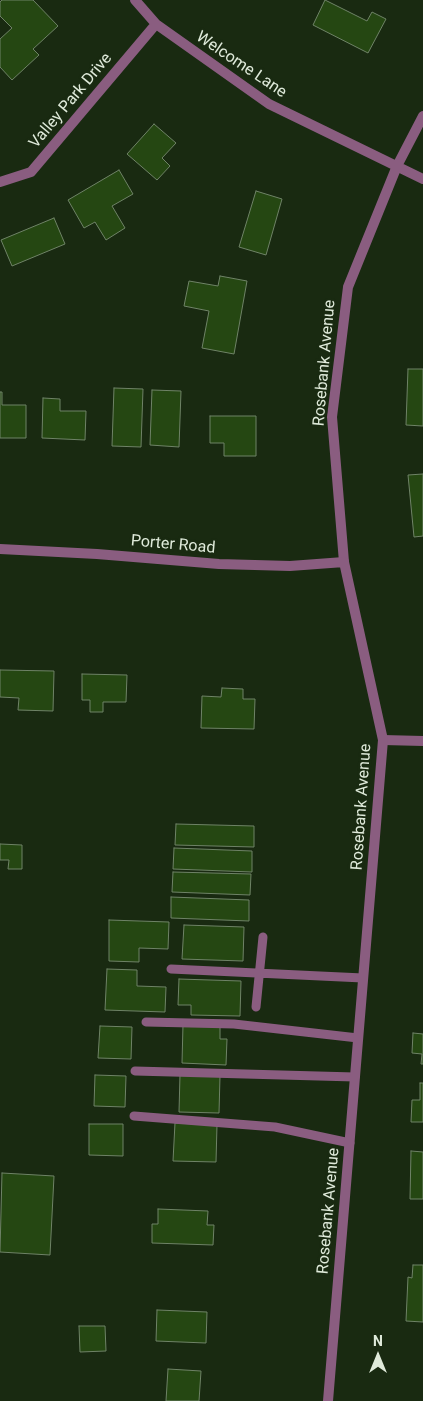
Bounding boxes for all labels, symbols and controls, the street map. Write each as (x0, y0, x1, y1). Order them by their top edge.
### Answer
street label: Welcome Lane (192, 28, 290, 102)
street label: Valley Park Drive (26, 49, 116, 153)
street label: Rosebank Avenue (310, 299, 340, 427)
street label: Porter Road (130, 532, 216, 558)
street label: Rosebank Avenue (348, 743, 376, 871)
street label: Rosebank Avenue (314, 1147, 344, 1275)
north arrow (353, 1331, 403, 1381)
text: N (373, 1333, 383, 1349)

